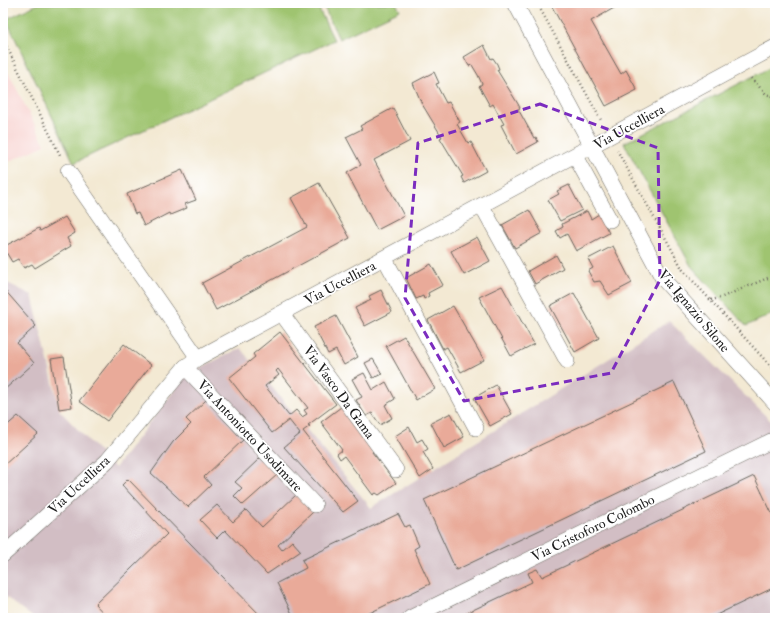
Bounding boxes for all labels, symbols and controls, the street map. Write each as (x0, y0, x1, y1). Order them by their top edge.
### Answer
street label: Via Uccelliera (591, 100, 668, 153)
street label: Via Uccelliera (301, 257, 379, 309)
street label: Via Ignazio Silone (654, 266, 734, 356)
street label: Via Vasco Da Gama (299, 342, 379, 442)
street label: Via Antoniotto Usodimare (194, 376, 306, 496)
street label: Via Uccelliera (45, 452, 114, 518)
street label: Via Cristoforo Colombo (529, 491, 658, 565)

